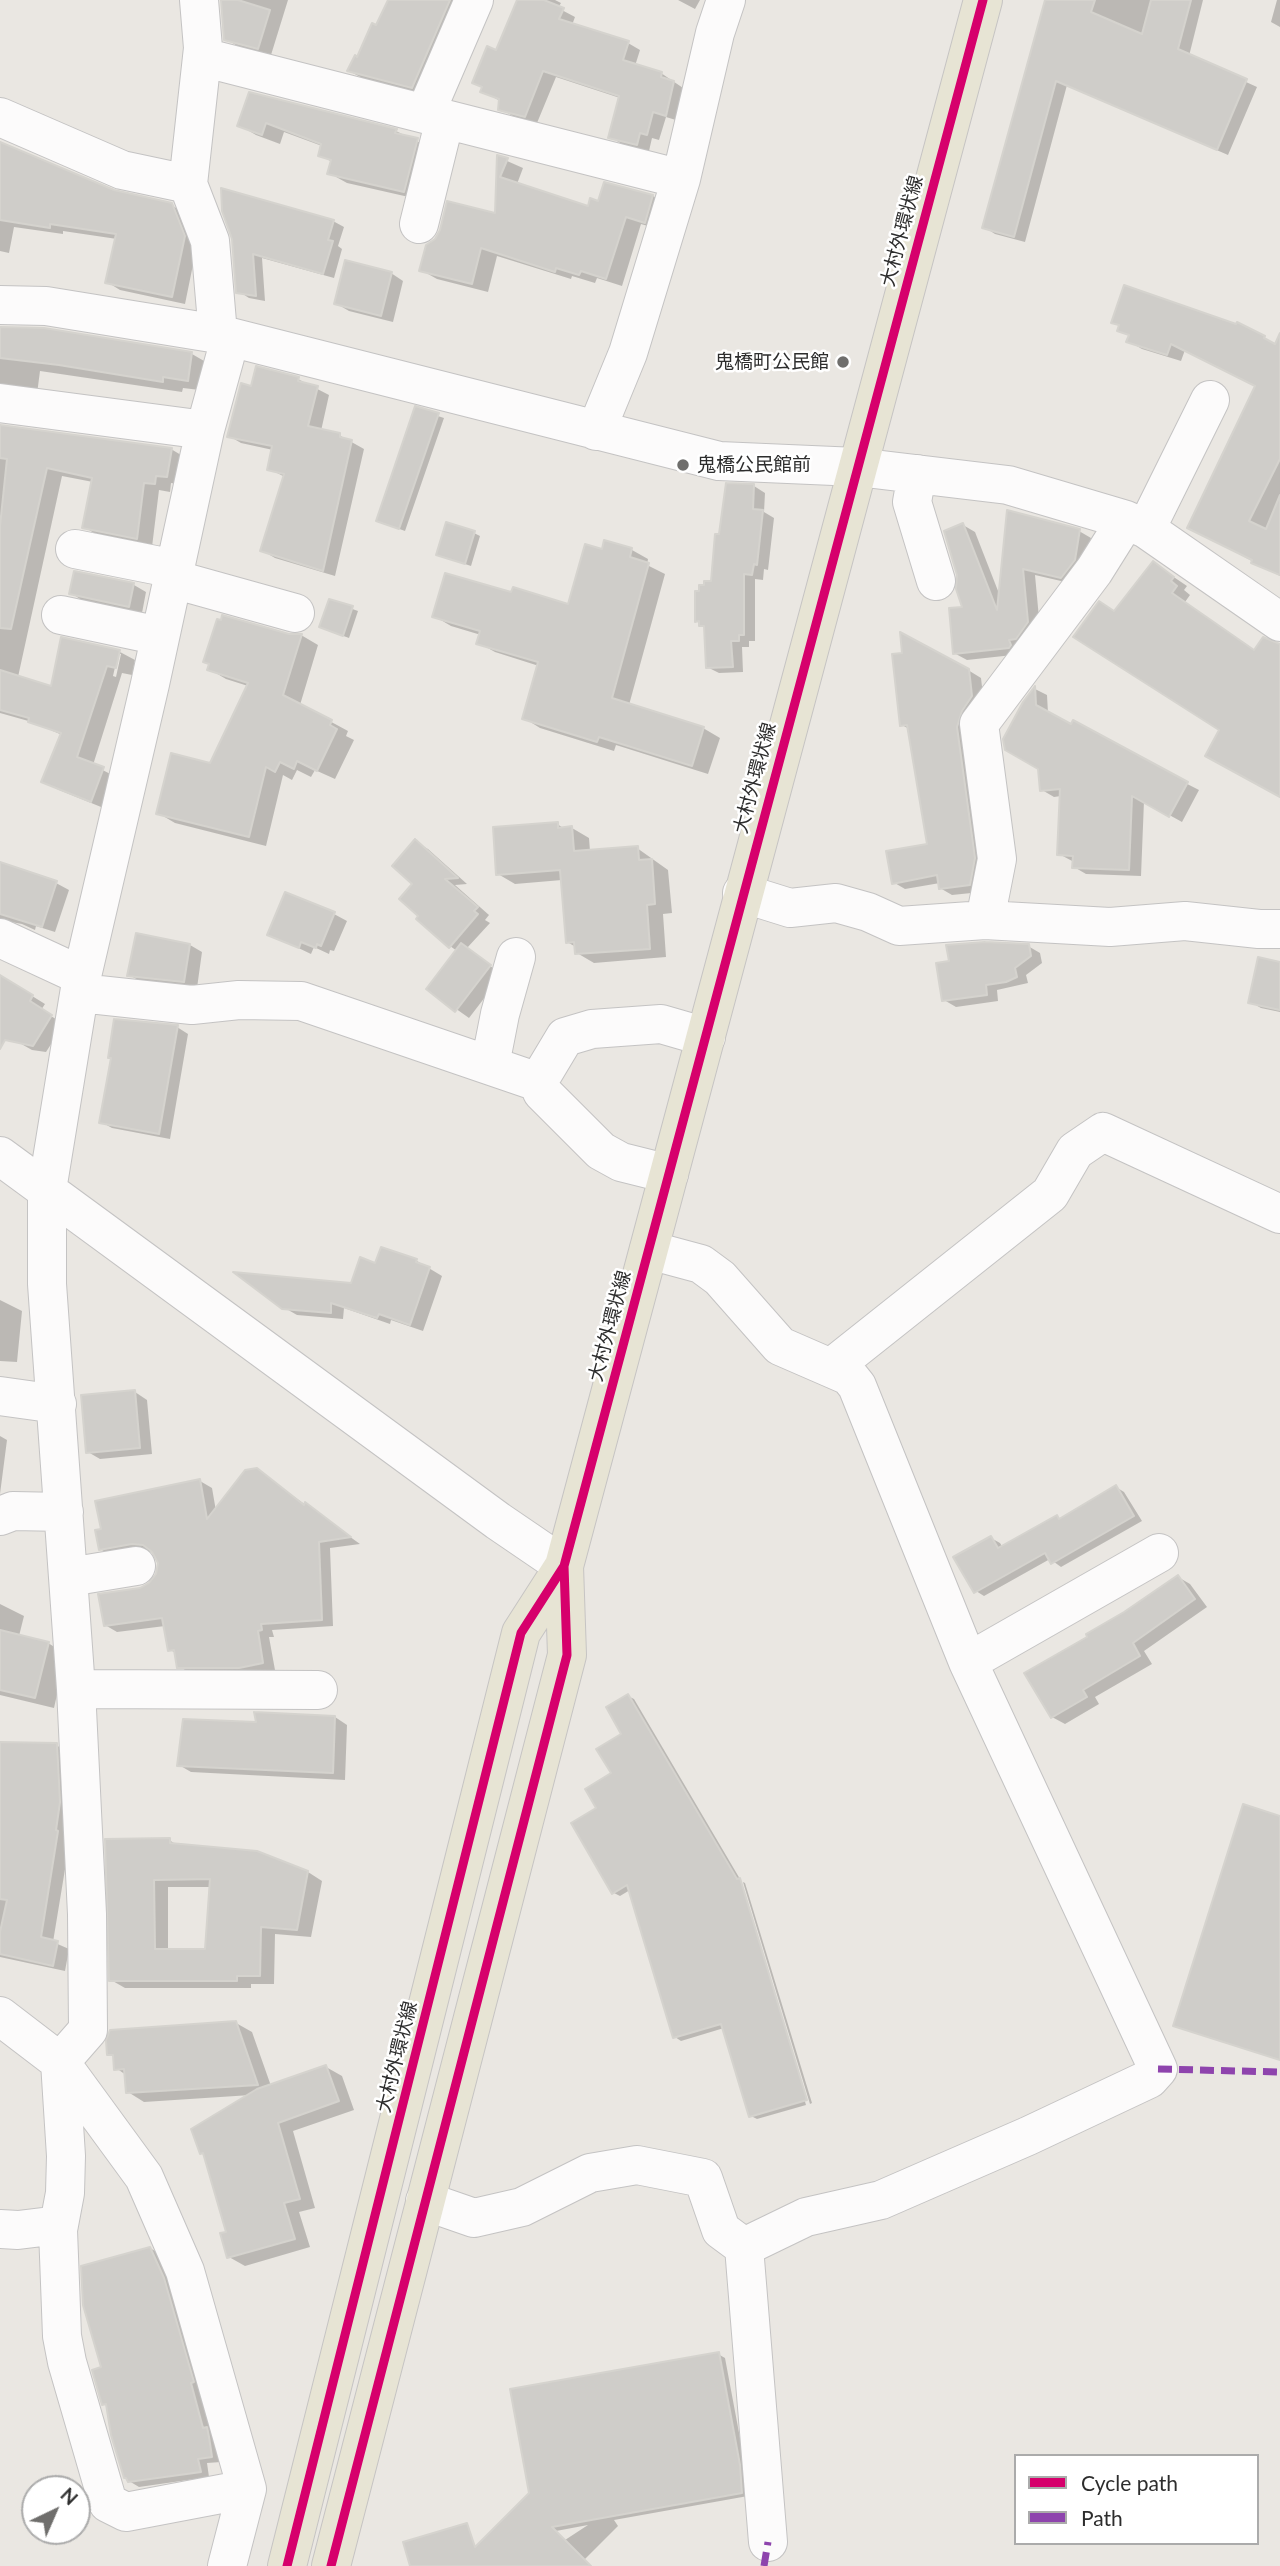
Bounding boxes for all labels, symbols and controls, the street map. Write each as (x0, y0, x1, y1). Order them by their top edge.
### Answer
street label: 大村外環状線 (876, 173, 928, 289)
place label: 鬼橋町公民館 (715, 351, 829, 373)
marker: 鬼橋町公民館 (835, 354, 851, 370)
place label: 鬼橋公民館前 (697, 454, 811, 476)
marker: 鬼橋公民館前 (675, 457, 691, 473)
street label: 大村外環状線 (729, 720, 781, 836)
street label: 大村外環状線 (584, 1268, 636, 1384)
street label: 大村外環状線 (372, 1999, 422, 2115)
legend (1014, 2454, 1259, 2545)
text: Cycle path (1081, 2470, 1178, 2495)
north arrow (21, 2475, 91, 2545)
text: N (56, 2483, 83, 2509)
text: Path (1081, 2505, 1123, 2530)

